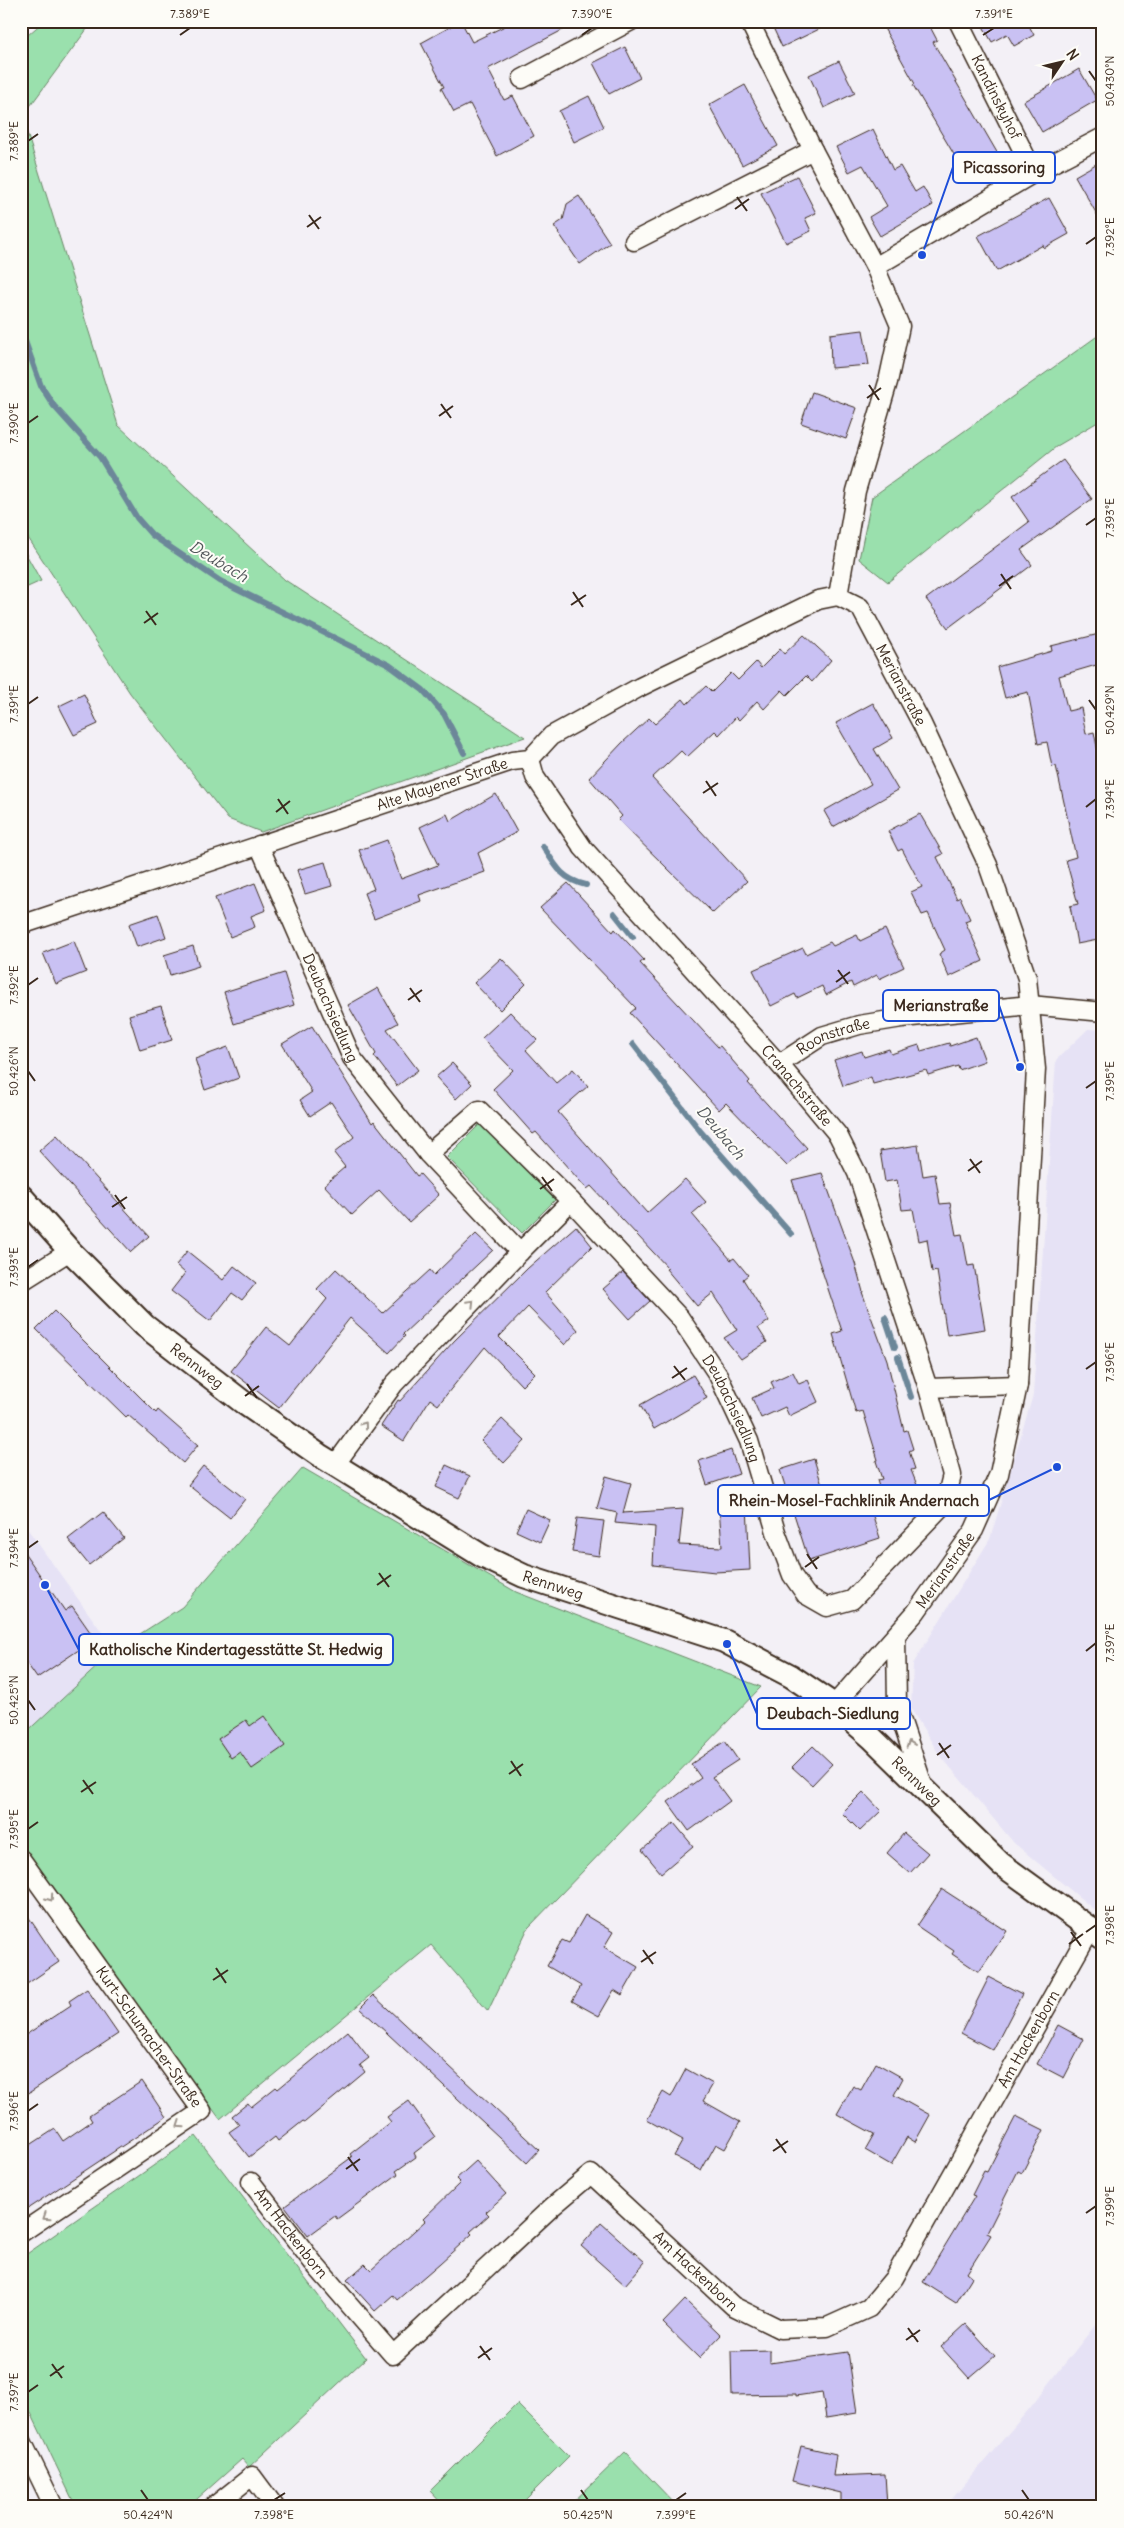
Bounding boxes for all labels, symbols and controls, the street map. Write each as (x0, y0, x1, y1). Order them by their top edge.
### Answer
text: 7.389°E (170, 6, 210, 21)
text: 7.390°E (571, 6, 613, 21)
text: 7.391°E (975, 6, 1013, 21)
north arrow (1036, 38, 1086, 88)
text: N (1062, 45, 1083, 64)
street label: Kandinskyhof (967, 51, 1026, 143)
text: 50.430°N (1102, 55, 1117, 107)
text: 7.389°E (6, 121, 21, 161)
callout: Picassoring (953, 152, 1055, 183)
text: Picassoring (963, 157, 1045, 178)
text: 7.392°E (1102, 217, 1117, 257)
text: 7.390°E (6, 402, 21, 444)
text: 7.393°E (1102, 498, 1117, 538)
water label: Deubach (186, 536, 252, 587)
street label: Merianstraße (872, 641, 931, 729)
text: 7.391°E (6, 685, 21, 723)
text: 50.429°N (1102, 685, 1117, 735)
street label: Alte Mayener Straße (374, 753, 510, 815)
text: 7.394°E (1102, 779, 1117, 819)
street label: Deubachsiedlung (299, 951, 363, 1065)
text: 7.392°E (6, 965, 21, 1005)
callout: Merianstraße (883, 990, 999, 1021)
text: Merianstraße (893, 995, 989, 1015)
street label: Roonstraße (793, 1013, 871, 1059)
street label: Cranachstraße (757, 1041, 837, 1130)
text: 50.426°N (6, 1046, 21, 1096)
text: 7.395°E (1102, 1061, 1117, 1101)
water label: Deubach (693, 1101, 750, 1164)
text: 7.393°E (6, 1247, 21, 1287)
one-way arrow (465, 1300, 474, 1309)
street label: Rennweg (166, 1339, 227, 1392)
text: 7.396°E (1102, 1342, 1117, 1382)
street label: Deubachsiedlung (698, 1351, 765, 1464)
one-way arrow (358, 1421, 367, 1431)
callout: Rhein-Mosel-Fachklinik Andernach (718, 1485, 989, 1516)
text: Rhein-Mosel-Fachklinik Andernach (729, 1490, 979, 1510)
text: 7.394°E (6, 1528, 21, 1568)
street label: Merianstraße (911, 1528, 979, 1612)
street label: Rennweg (520, 1566, 586, 1604)
text: 7.397°E (1102, 1623, 1117, 1663)
callout: Katholische Kindertagesstätte St. Hedwig (79, 1634, 393, 1665)
text: Katholische Kindertagesstätte St. Hedwig (89, 1639, 383, 1660)
text: 50.425°N (6, 1675, 21, 1725)
callout: Deubach-Siedlung (757, 1698, 910, 1729)
text: Deubach-Siedlung (767, 1703, 899, 1724)
one-way arrow (905, 1741, 915, 1749)
street label: Rennweg (888, 1752, 946, 1810)
text: 7.395°E (6, 1809, 21, 1849)
one-way arrow (44, 1892, 53, 1902)
text: 7.398°E (1102, 1905, 1117, 1945)
street label: Kurt-Schumacher-Straße (92, 1962, 206, 2111)
street label: Am Hackenborn (993, 1986, 1063, 2091)
text: 7.396°E (6, 2091, 21, 2131)
one-way arrow (176, 2119, 186, 2128)
street label: Am Hackenborn (250, 2184, 332, 2282)
text: 7.399°E (1102, 2186, 1117, 2226)
one-way arrow (42, 2210, 51, 2220)
street label: Am Hackenborn (649, 2227, 743, 2315)
text: 7.397°E (6, 2372, 21, 2412)
text: 50.424°N (123, 2507, 173, 2522)
text: 7.398°E (254, 2507, 294, 2522)
text: 50.425°N (563, 2507, 613, 2522)
text: 7.399°E (656, 2507, 696, 2522)
text: 50.426°N (1004, 2507, 1054, 2522)

